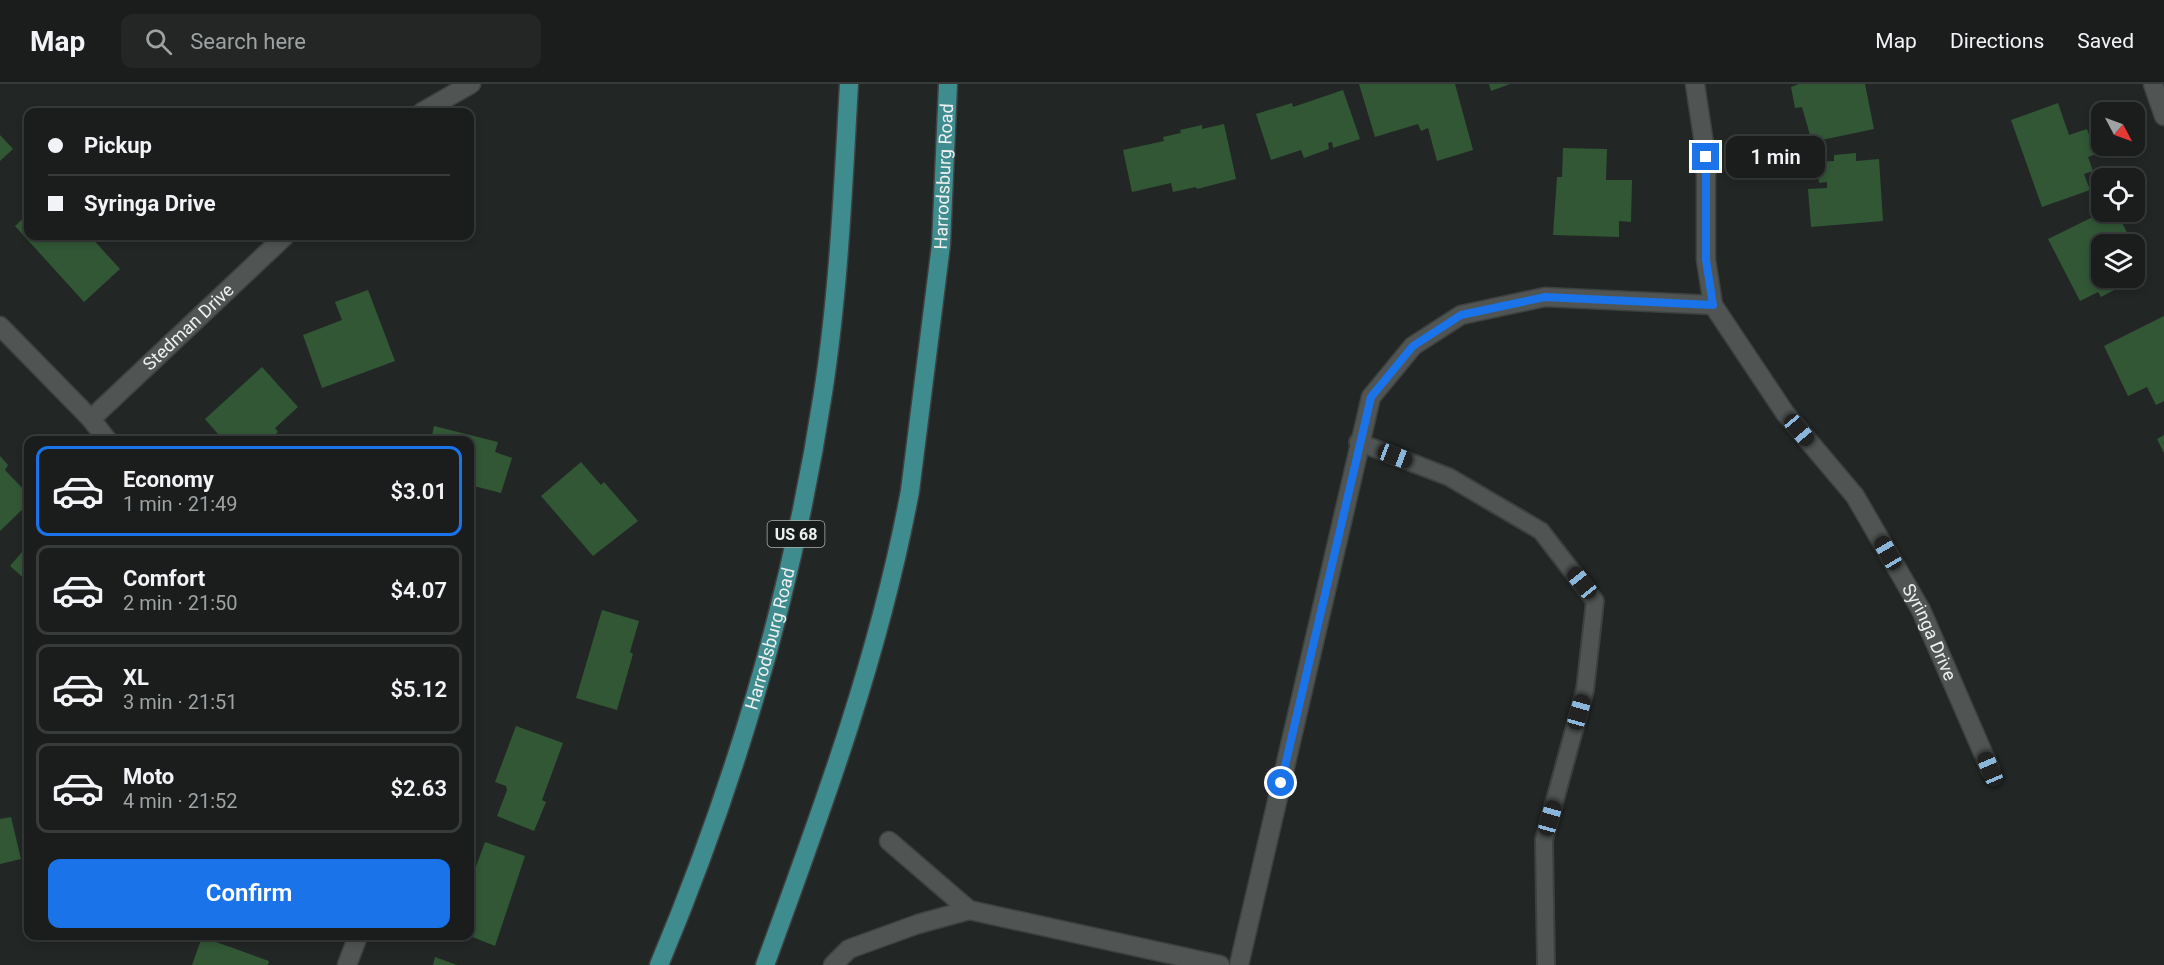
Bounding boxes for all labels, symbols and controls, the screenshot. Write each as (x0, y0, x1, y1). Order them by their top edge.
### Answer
search box (121, 14, 541, 68)
text: Map (30, 25, 85, 58)
icon: search (142, 25, 175, 58)
text: Search here (190, 29, 306, 54)
text: Map (1875, 29, 1917, 53)
text: Directions (1950, 29, 2044, 53)
text: Saved (2077, 29, 2134, 53)
north arrow (2091, 102, 2145, 156)
map controls (2091, 102, 2145, 288)
street label: Harrodsburg Road (930, 103, 957, 250)
text: Pickup (84, 133, 152, 158)
callout: 1 min (1727, 136, 1826, 178)
route end (1692, 143, 1719, 170)
text: 1 min (1750, 145, 1801, 169)
button: locate (2091, 168, 2145, 222)
text: Syringa Drive (84, 191, 216, 216)
button: layers (2091, 234, 2145, 288)
street label: Stedman Drive (138, 279, 238, 374)
car (1781, 410, 1817, 450)
car (1375, 441, 1415, 471)
icon: car (51, 464, 105, 518)
text: Economy (123, 467, 214, 492)
text: $3.01 (390, 479, 447, 504)
text: 1 min · 21:49 (123, 492, 238, 516)
road number: US 68 (768, 521, 824, 547)
car (1871, 533, 1905, 573)
icon: car (51, 563, 105, 617)
car (1564, 563, 1600, 603)
text: Comfort (123, 566, 205, 591)
street label: Harrodsburg Road (741, 566, 799, 712)
text: $4.07 (390, 578, 447, 603)
street label: Syringa Drive (1898, 580, 1961, 684)
text: 2 min · 21:50 (123, 591, 238, 615)
icon: car (51, 662, 105, 716)
text: XL (123, 665, 149, 690)
text: $5.12 (390, 677, 447, 702)
text: 3 min · 21:51 (123, 690, 238, 714)
car (1565, 692, 1593, 732)
car (1975, 749, 2005, 789)
icon: car (51, 761, 105, 815)
text: Moto (123, 764, 174, 789)
route start (1267, 769, 1294, 796)
text: $2.63 (390, 776, 447, 801)
text: 4 min · 21:52 (123, 789, 238, 813)
car (1536, 798, 1564, 838)
button: Confirm (48, 859, 450, 928)

